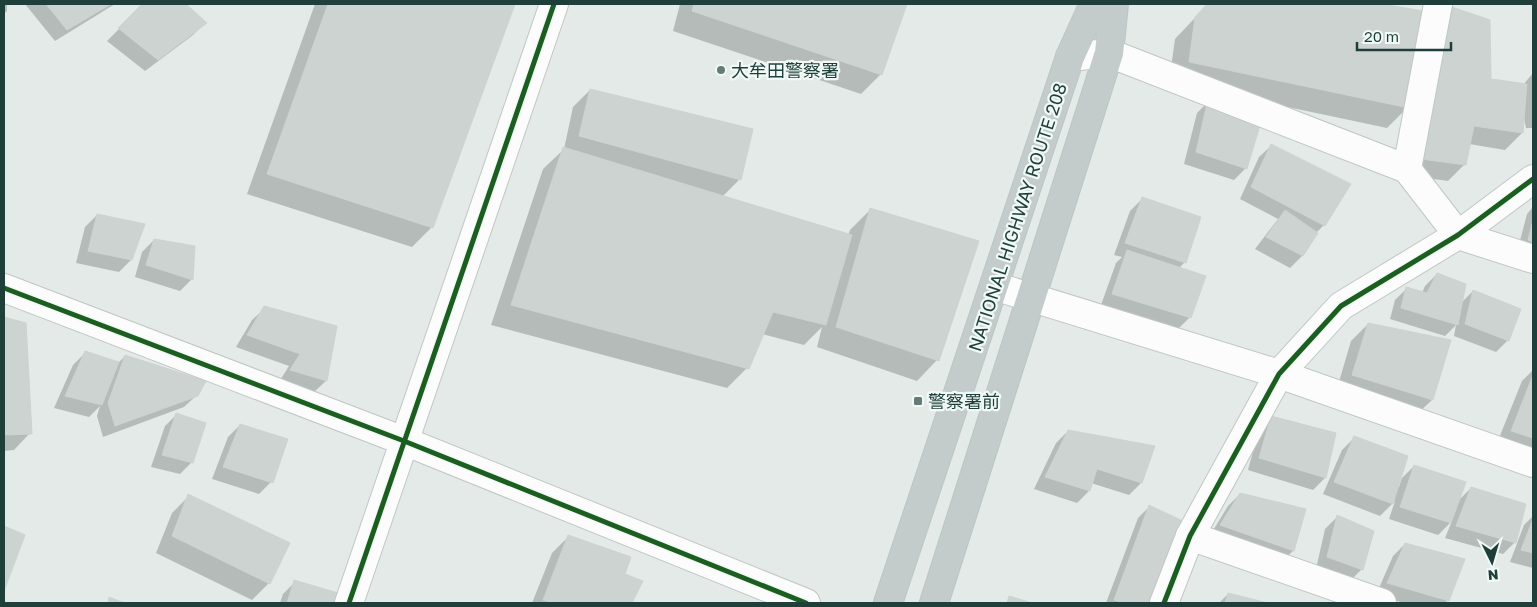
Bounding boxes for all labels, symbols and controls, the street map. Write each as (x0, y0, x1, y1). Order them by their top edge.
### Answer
scale bar (1357, 20, 1451, 52)
text: 20 m (1364, 27, 1399, 45)
place label: 大牟田警察署 (731, 59, 839, 81)
marker: 大牟田警察署 (715, 64, 727, 76)
street label: NATIONAL HIGHWAY ROUTE 208 (963, 80, 1071, 354)
place label: 警察署前 (928, 390, 1000, 412)
marker: 警察署前 (912, 395, 924, 407)
north arrow (1467, 537, 1517, 587)
text: N (1487, 567, 1499, 584)

